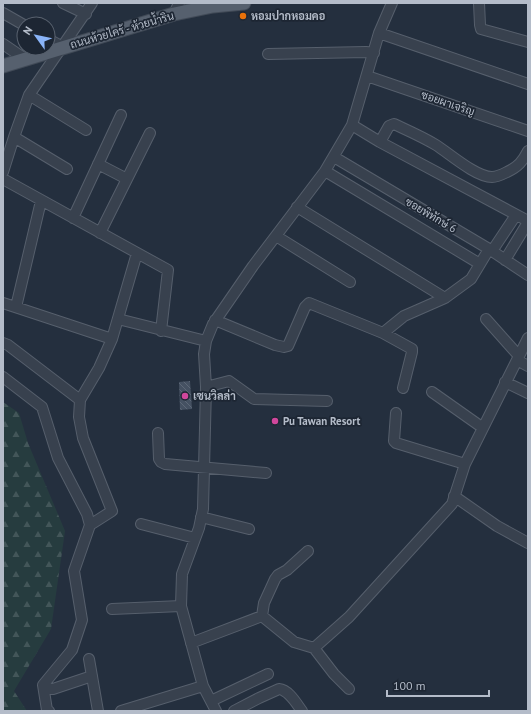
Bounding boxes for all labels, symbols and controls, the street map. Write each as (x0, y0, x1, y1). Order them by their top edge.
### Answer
street label: ถนนห้วยไคร้ - ห้วยน้ำริน (67, 5, 175, 52)
place label: หอมปากหอมคอ (251, 9, 325, 23)
marker: หอมปากหอมคอ (238, 11, 248, 21)
north arrow (16, 16, 56, 56)
text: N (20, 24, 35, 37)
street label: ซอยผาเจริญ (419, 87, 477, 119)
street label: ซอยพิทักษ์ 6 (403, 193, 460, 236)
place label: เซนวิลล่า (193, 389, 236, 403)
marker: เซนวิลล่า (180, 391, 190, 401)
place label: Pu Tawan Resort (283, 414, 360, 428)
marker: Pu Tawan Resort (270, 416, 280, 426)
scale bar (387, 672, 489, 698)
text: 100 m (393, 678, 426, 693)

